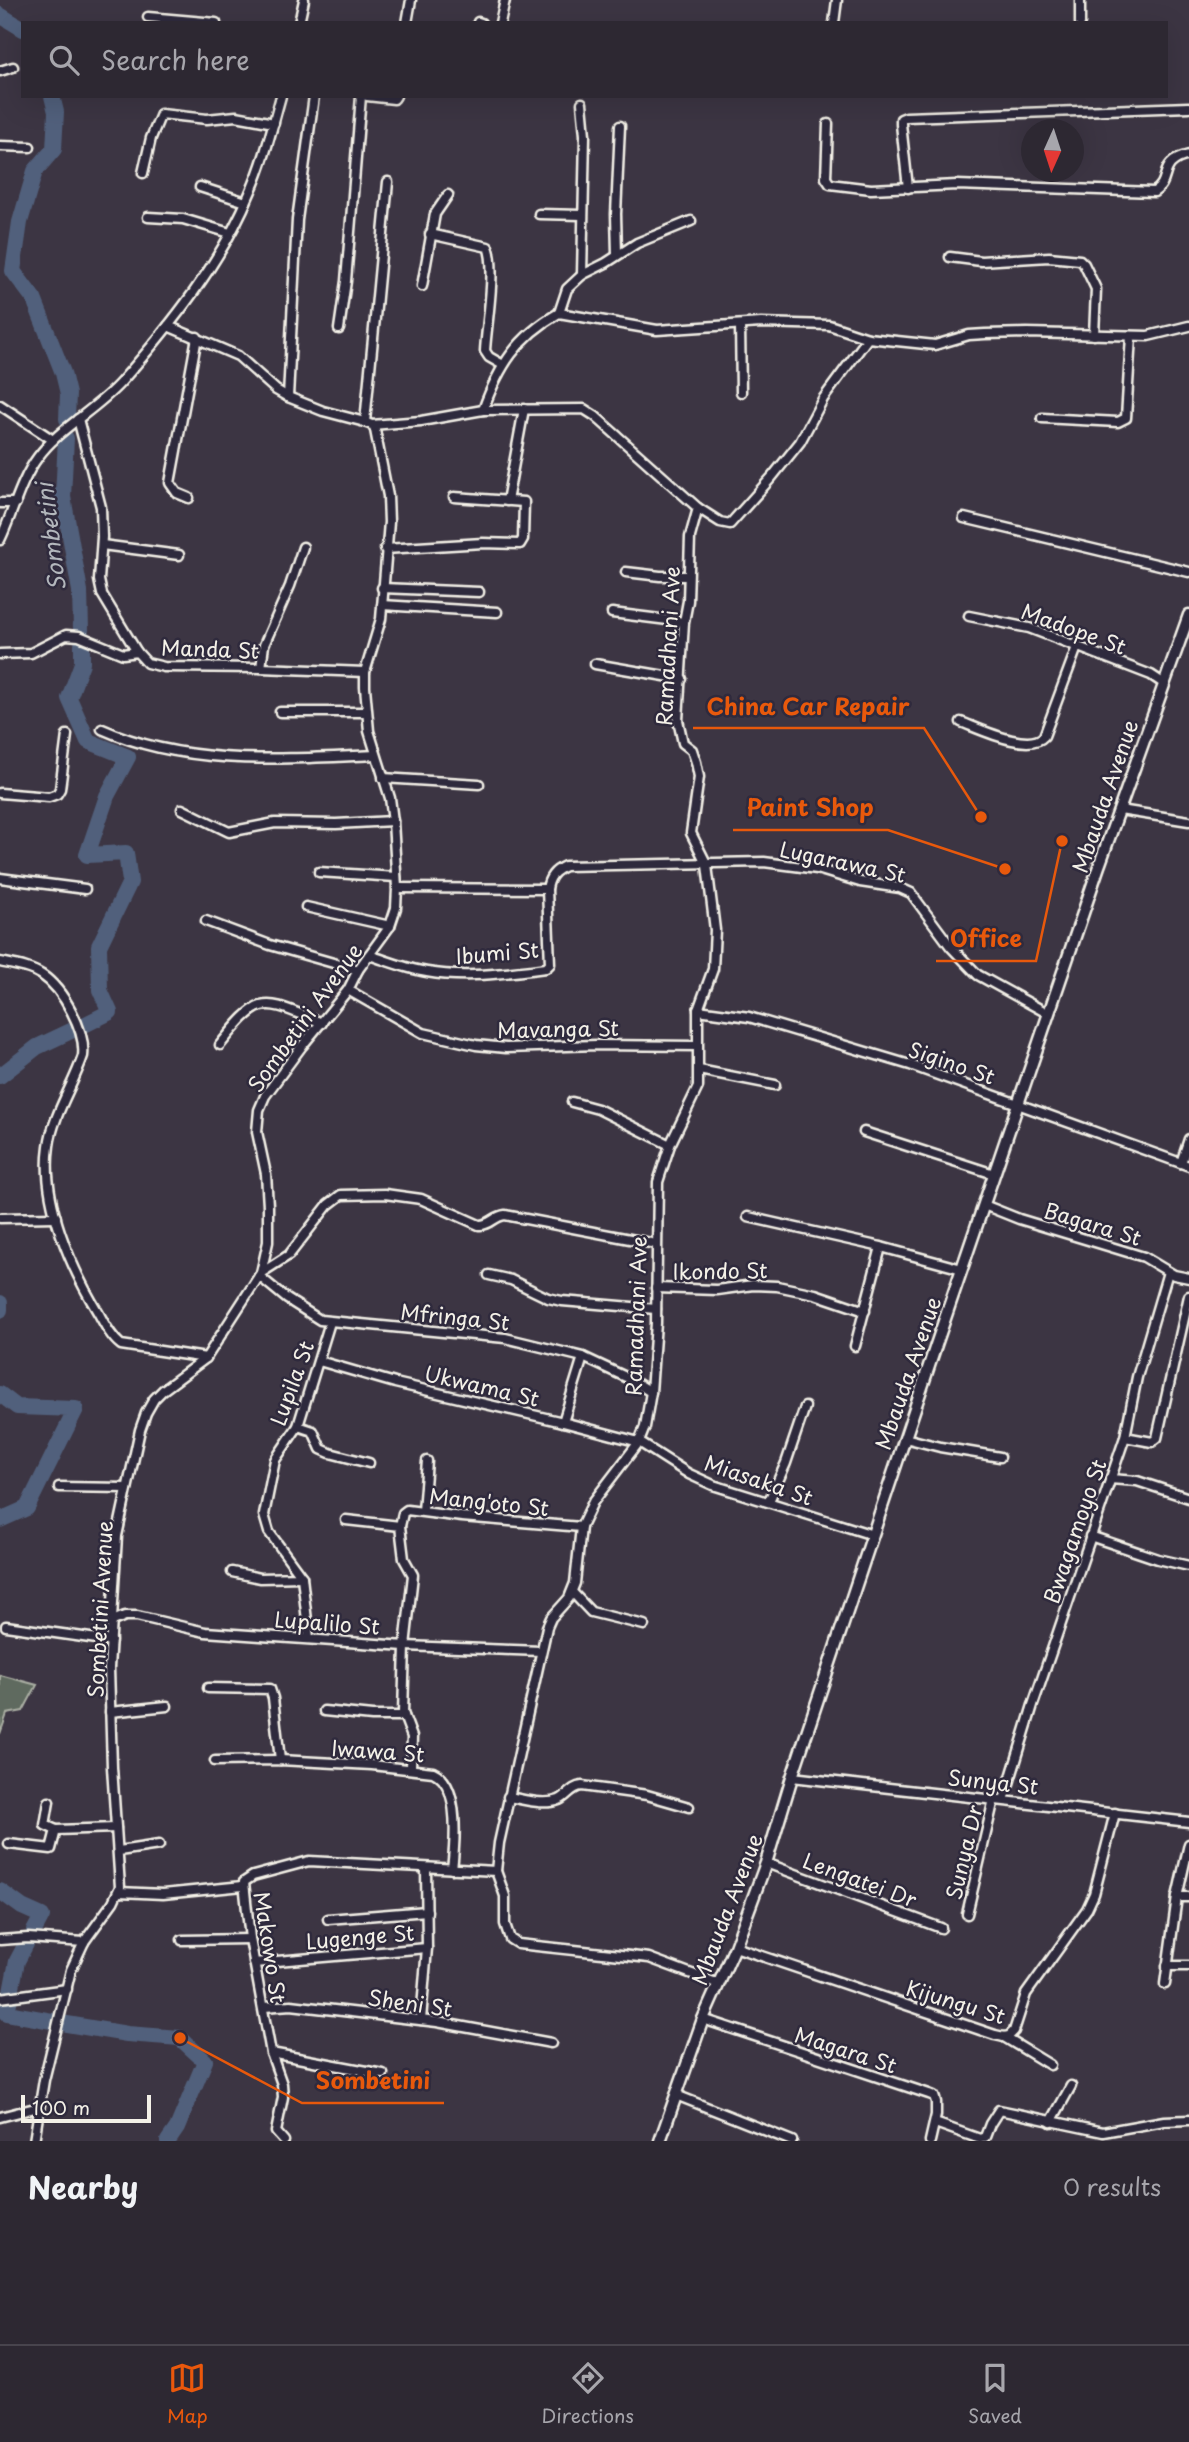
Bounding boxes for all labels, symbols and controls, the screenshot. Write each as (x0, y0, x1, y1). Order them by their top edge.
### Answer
search box (21, 21, 1168, 98)
text: Search here (101, 40, 250, 79)
icon: search (45, 41, 83, 79)
north arrow (1021, 119, 1084, 182)
water label: Sombetini (26, 478, 74, 593)
street label: Ramadhani Ave (647, 565, 687, 727)
street label: Madope St (1017, 594, 1131, 662)
street label: Manda St (160, 630, 260, 666)
callout: China Car Repair (693, 684, 924, 728)
text: China Car Repair (707, 688, 910, 723)
street label: Mbauda Avenue (1063, 715, 1145, 877)
callout: Paint Shop (733, 786, 888, 830)
text: Paint Shop (746, 789, 874, 824)
street label: Lugarawa St (777, 832, 909, 890)
callout: Office (936, 917, 1036, 961)
text: Office (950, 920, 1022, 955)
street label: Ibumi St (454, 932, 540, 972)
street label: Sombetini Avenue (239, 936, 369, 1098)
street label: Mavanga St (497, 1011, 619, 1045)
street label: Sigino St (904, 1032, 1000, 1092)
street label: Bagara St (1040, 1193, 1146, 1253)
street label: Ramadhani Ave (616, 1235, 654, 1397)
street label: Ikondo St (672, 1253, 768, 1287)
street label: Mbauda Avenue (866, 1292, 948, 1454)
street label: Mfringa St (399, 1294, 511, 1338)
street label: Lupila St (261, 1336, 321, 1430)
street label: Ukwama St (421, 1356, 543, 1414)
street label: Miasaka St (700, 1445, 818, 1513)
street label: Bwagamoyo St (1034, 1455, 1114, 1607)
street label: Mang'oto St (427, 1479, 551, 1523)
street label: Sombetini Avenue (78, 1520, 120, 1698)
street label: Lupalilo St (273, 1602, 381, 1642)
street label: Iwawa St (330, 1731, 426, 1769)
street label: Sunya St (946, 1760, 1040, 1802)
street label: Sunya Dr (937, 1801, 990, 1903)
street label: Mbauda Avenue (682, 1829, 770, 1989)
street label: Lengatei Dr (799, 1844, 922, 1915)
street label: Makowo St (246, 1889, 296, 2005)
street label: Lugenge St (304, 1915, 416, 1957)
street label: Kijungu St (902, 1971, 1010, 2031)
street label: Sheni St (366, 1980, 454, 2024)
street label: Magara St (791, 2017, 901, 2081)
callout: Sombetini (302, 2059, 444, 2103)
text: Sombetini (316, 2062, 430, 2097)
scale bar (21, 2092, 150, 2124)
text: 100 m (32, 2093, 90, 2121)
text: Nearby (28, 2164, 138, 2209)
text: 0 results (1063, 2169, 1161, 2204)
tab: Map (167, 2359, 208, 2429)
tab: Directions (542, 2359, 634, 2429)
tab: Saved (968, 2359, 1022, 2429)

